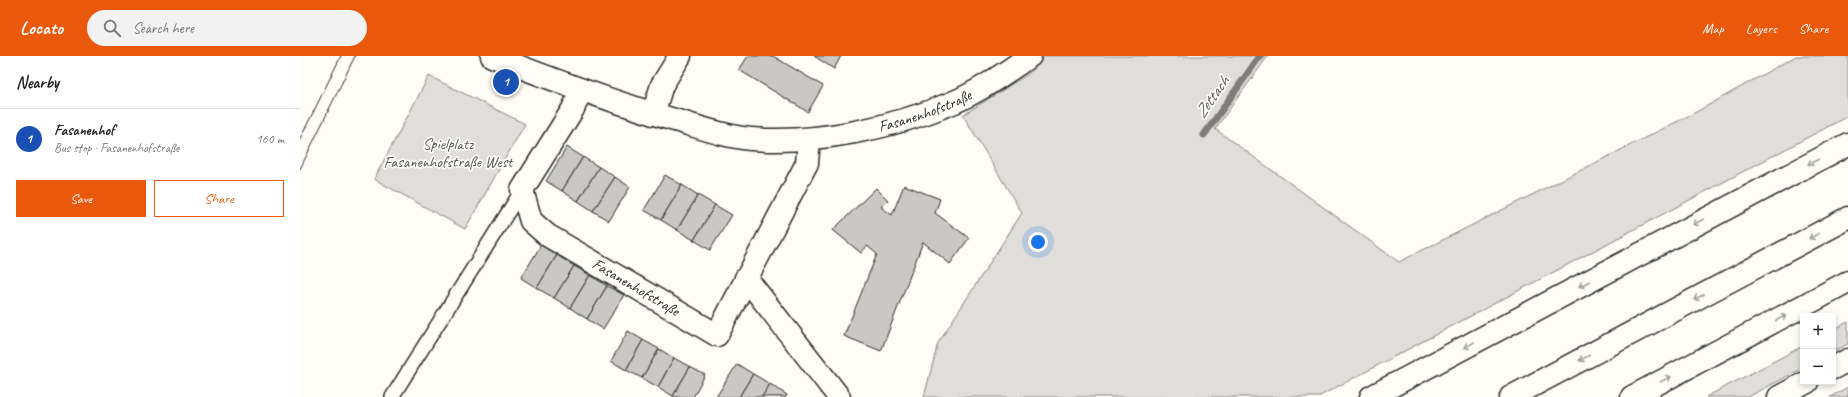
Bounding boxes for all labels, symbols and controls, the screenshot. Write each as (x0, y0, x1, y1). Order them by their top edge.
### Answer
search box (87, 10, 367, 46)
text: Locato (20, 16, 63, 40)
icon: search (101, 17, 123, 39)
text: Search here (133, 19, 194, 38)
text: Map (1702, 20, 1724, 37)
text: Layers (1746, 20, 1777, 37)
text: Share (1799, 20, 1828, 37)
pin: 1 (493, 67, 519, 97)
water label: Zettach (1190, 71, 1234, 122)
text: Nearby (16, 72, 59, 93)
street label: Fasanenhofstraße (876, 84, 977, 137)
text: Fasanenhof (54, 121, 114, 140)
text: 1 (26, 131, 32, 147)
text: 160 m (256, 131, 284, 147)
park label: Spielplatz Fasanenhofstraße West (384, 134, 514, 172)
text: Bus stop · Fasanenhofstraße (54, 140, 179, 156)
one-way arrow (1808, 159, 1820, 166)
button: Save (16, 180, 146, 217)
button: Share (154, 180, 284, 217)
one-way arrow (1692, 219, 1704, 226)
your location (1028, 232, 1048, 252)
one-way arrow (1808, 233, 1820, 240)
street label: Fasanenhofstraße (589, 254, 685, 322)
one-way arrow (1578, 281, 1590, 288)
one-way arrow (1693, 294, 1705, 301)
one-way arrow (1775, 313, 1787, 321)
map controls (1800, 313, 1836, 385)
button: + (1800, 313, 1836, 349)
one-way arrow (1463, 342, 1475, 349)
button: − (1800, 349, 1836, 385)
one-way arrow (1578, 355, 1590, 362)
one-way arrow (1660, 374, 1672, 382)

